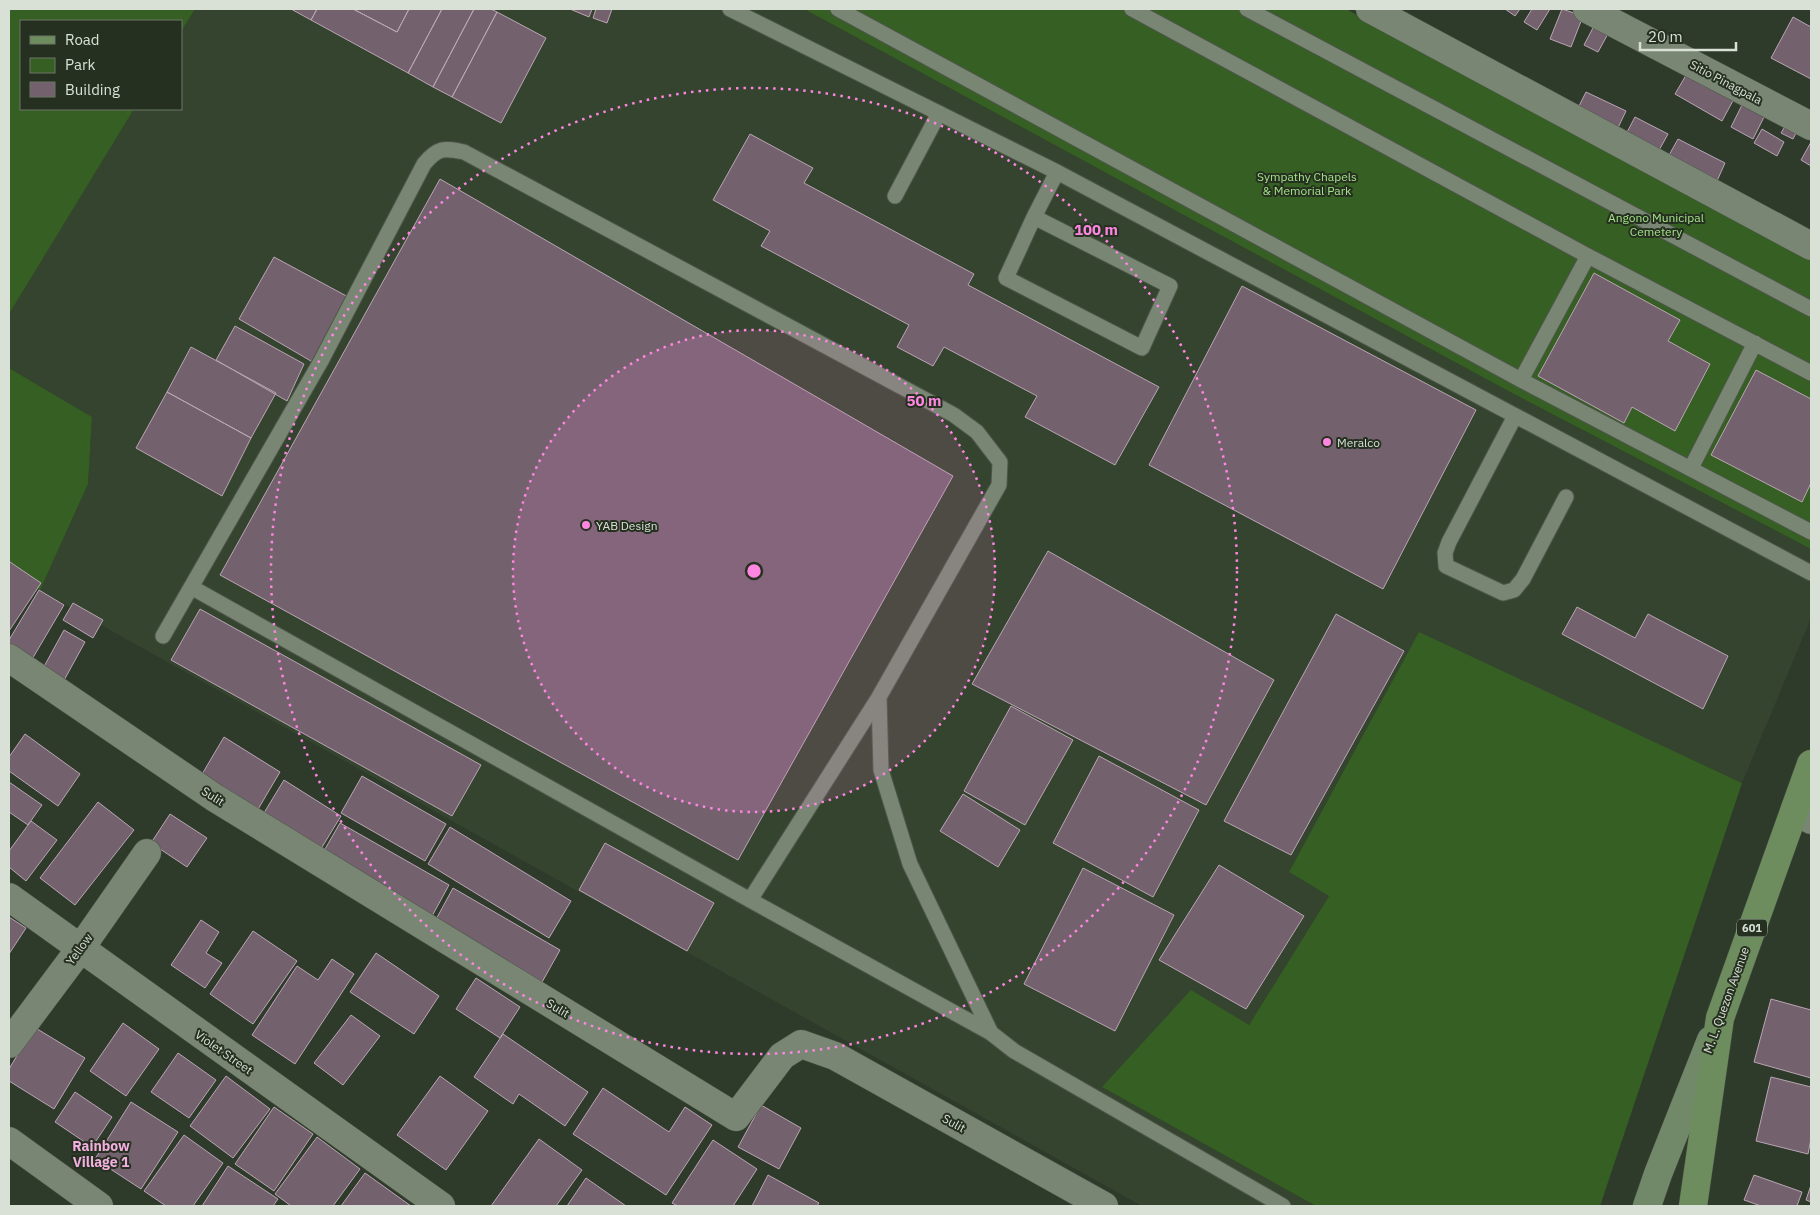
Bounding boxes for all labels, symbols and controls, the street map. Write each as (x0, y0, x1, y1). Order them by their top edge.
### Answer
legend (20, 20, 182, 110)
scale bar (1640, 20, 1736, 52)
text: 20 m (1648, 27, 1683, 46)
text: Road (65, 30, 100, 49)
text: Park (65, 55, 95, 74)
street label: Sitio Pinagpala (1687, 57, 1765, 108)
text: Building (65, 80, 120, 99)
park label: Sympathy Chapels & Memorial Park (1257, 169, 1357, 198)
park label: Angono Municipal Cemetery (1608, 210, 1704, 239)
text: 100 m (1074, 220, 1118, 239)
text: 50 m (907, 391, 941, 410)
place label: Meralco (1337, 435, 1380, 450)
marker: Meralco (1321, 436, 1333, 448)
place label: YAB Design (596, 518, 657, 533)
marker: YAB Design (580, 519, 592, 531)
centre of rings (745, 562, 763, 580)
street label: Sulit (199, 783, 227, 809)
road number: 601 (1737, 920, 1767, 936)
street label: Yellow (63, 930, 95, 968)
street label: M. L. Quezon Avenue (1700, 944, 1752, 1055)
street label: Sulit (544, 995, 572, 1021)
street label: Violet Street (192, 1027, 256, 1077)
street label: Sulit (940, 1111, 968, 1135)
district label: Rainbow Village 1 (72, 1137, 130, 1171)

